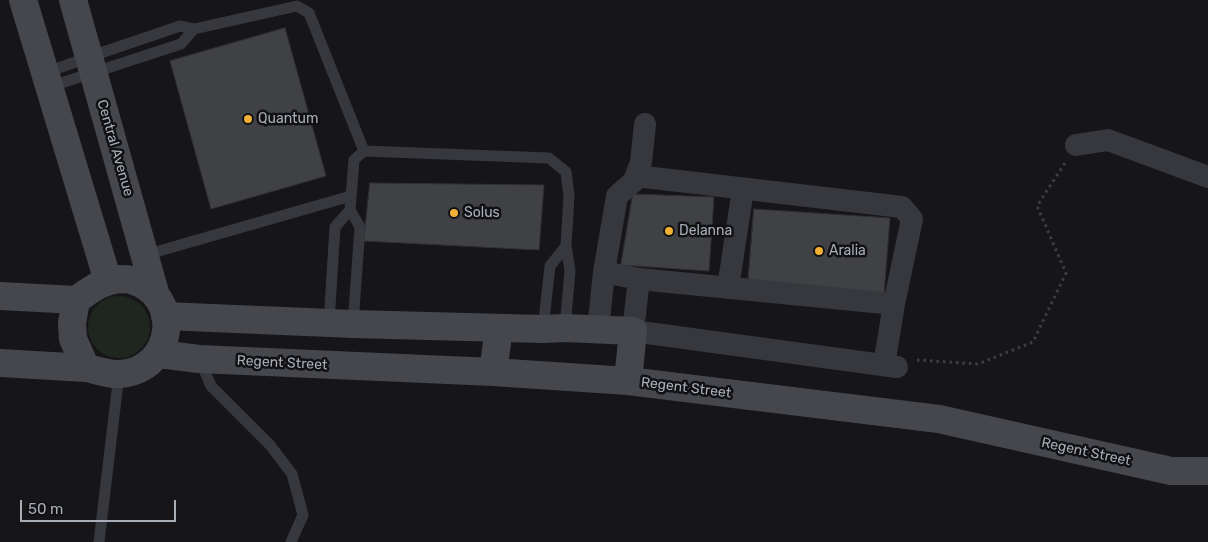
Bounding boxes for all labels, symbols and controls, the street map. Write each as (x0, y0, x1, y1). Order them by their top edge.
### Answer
street label: Central Avenue (93, 98, 137, 198)
place label: Quantum (258, 111, 318, 127)
marker: Quantum (242, 113, 254, 125)
place label: Solus (464, 205, 500, 221)
marker: Solus (448, 207, 460, 219)
place label: Delanna (679, 223, 732, 239)
marker: Delanna (663, 225, 675, 237)
place label: Aralia (829, 243, 866, 259)
marker: Aralia (813, 245, 825, 257)
street label: Regent Street (236, 352, 328, 374)
street label: Regent Street (640, 374, 732, 402)
street label: Regent Street (1040, 434, 1132, 470)
scale bar (22, 490, 179, 522)
text: 50 m (28, 500, 63, 518)

